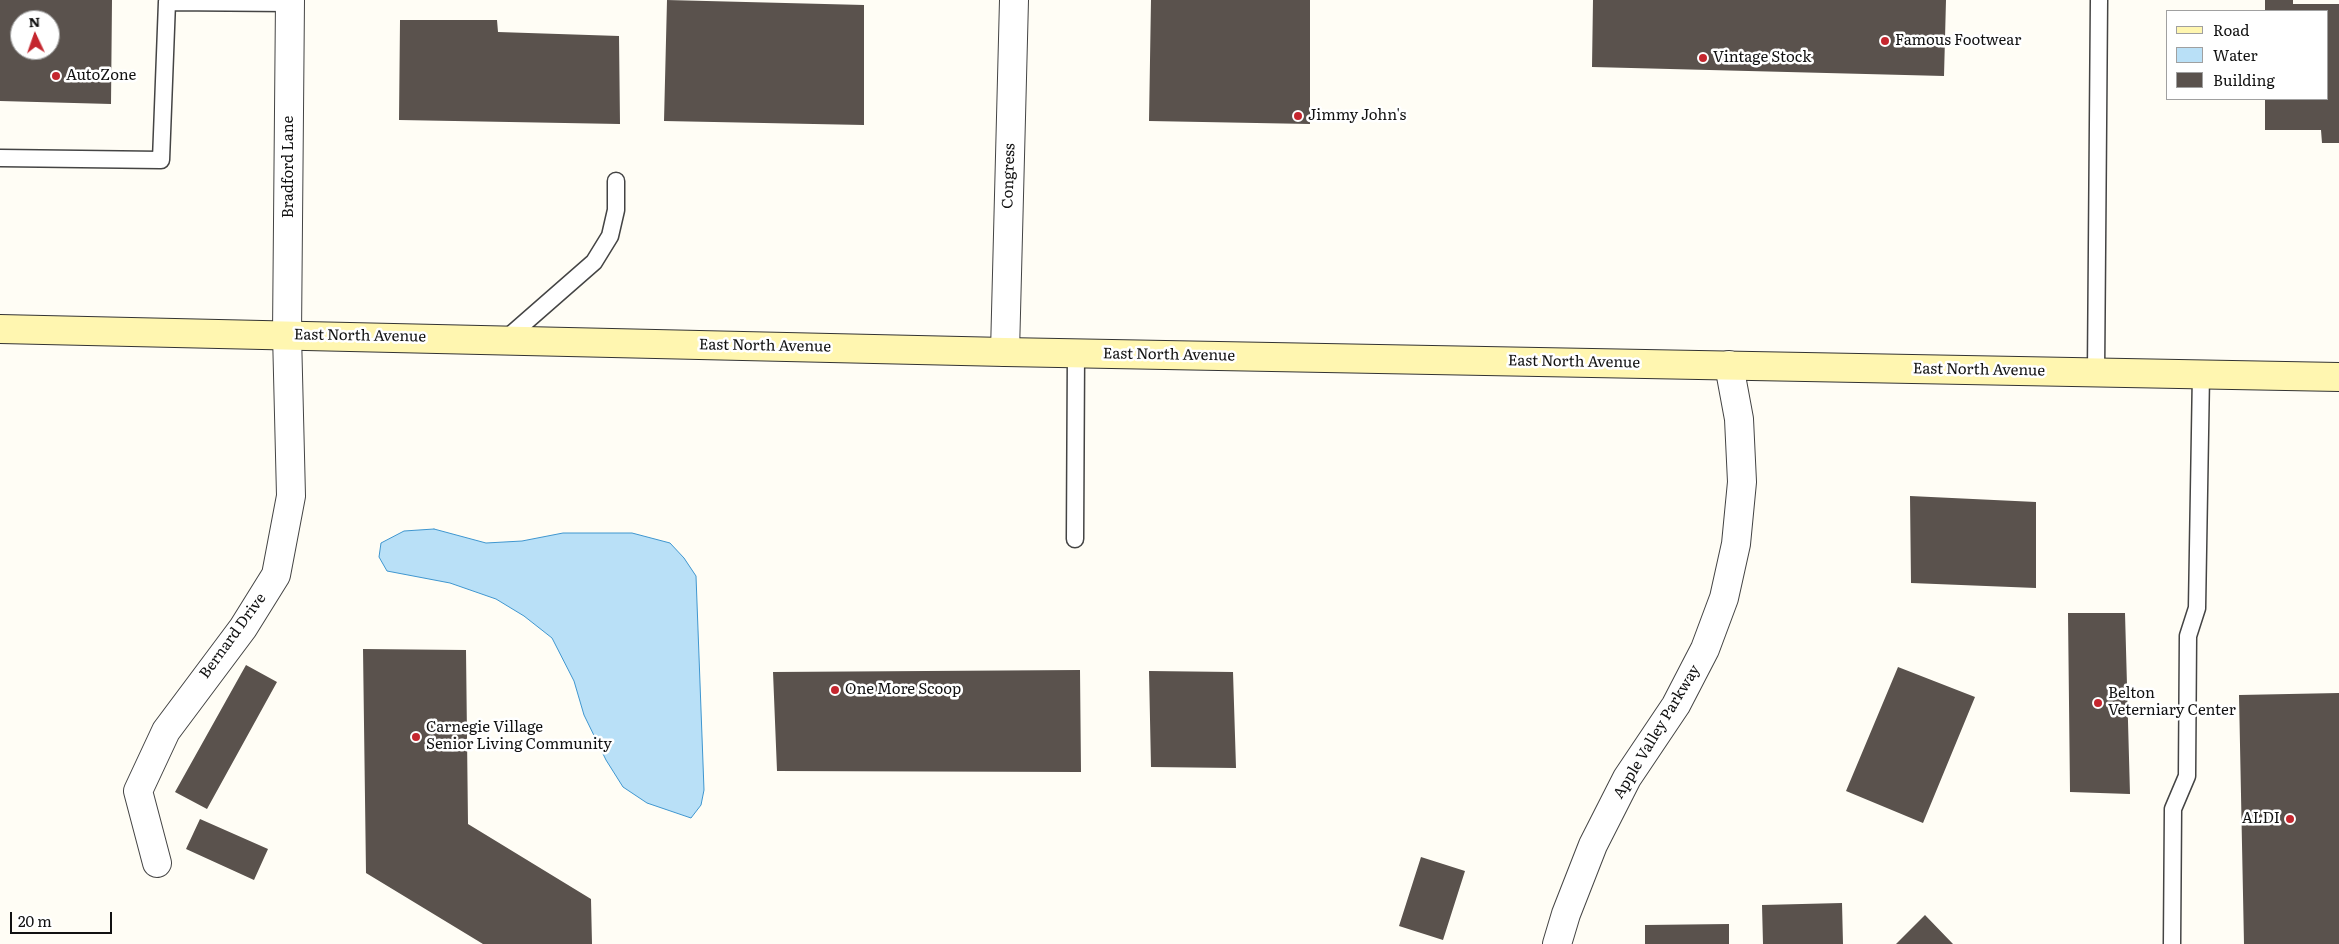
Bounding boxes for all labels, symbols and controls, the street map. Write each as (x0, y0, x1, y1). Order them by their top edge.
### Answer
north arrow (10, 10, 60, 60)
legend (2166, 10, 2329, 100)
text: N (28, 11, 41, 31)
text: Road (2213, 18, 2249, 41)
place label: Famous Footwear (1895, 32, 2021, 50)
marker: Famous Footwear (1879, 35, 1891, 47)
text: Water (2213, 43, 2258, 66)
place label: Vintage Stock (1713, 49, 1811, 67)
marker: Vintage Stock (1697, 52, 1709, 64)
place label: AutoZone (66, 67, 136, 85)
text: Building (2213, 68, 2275, 91)
marker: AutoZone (50, 70, 62, 82)
place label: Jimmy John's (1308, 107, 1406, 125)
marker: Jimmy John's (1292, 110, 1304, 122)
street label: Bradford Lane (280, 116, 298, 218)
street label: Congress (999, 143, 1019, 209)
street label: East North Avenue (294, 326, 426, 346)
street label: East North Avenue (699, 336, 831, 356)
street label: East North Avenue (1103, 345, 1235, 365)
street label: East North Avenue (1508, 352, 1640, 372)
street label: East North Avenue (1913, 360, 2045, 380)
street label: Bernard Drive (196, 590, 270, 682)
street label: Apple Valley Parkway (1610, 662, 1704, 802)
place label: One More Scoop (845, 681, 961, 699)
marker: One More Scoop (829, 684, 841, 696)
place label: Belton Veterniary Center (2108, 685, 2236, 720)
marker: Belton Veterniary Center (2092, 697, 2104, 709)
place label: Carnegie Village Senior Living Community (426, 719, 612, 754)
marker: Carnegie Village Senior Living Community (410, 731, 422, 743)
place label: ALDI (2242, 810, 2280, 828)
marker: ALDI (2284, 813, 2296, 825)
scale bar (12, 902, 115, 934)
text: 20 m (18, 909, 52, 932)

